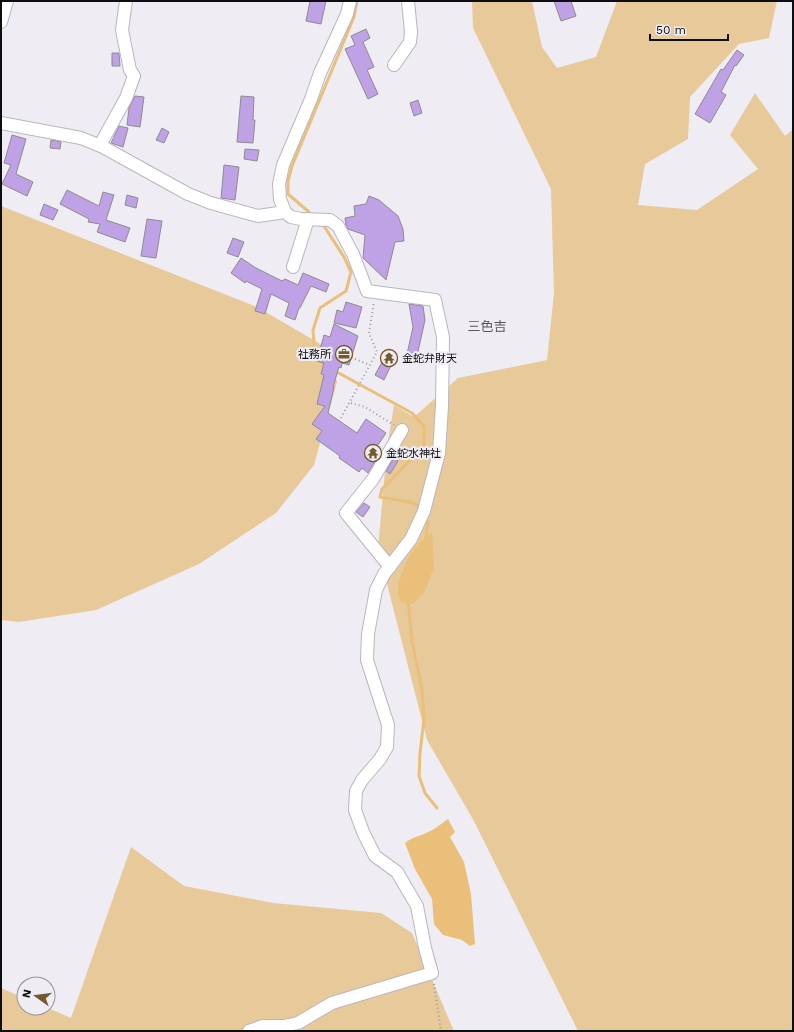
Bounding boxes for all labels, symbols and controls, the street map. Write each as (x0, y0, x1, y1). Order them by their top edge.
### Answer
scale bar (650, 16, 728, 42)
text: 50 m (656, 23, 686, 37)
district label: 三色吉 (467, 319, 507, 334)
office icon: 社務所 (334, 344, 354, 364)
place label: 社務所 (298, 348, 332, 361)
temple icon: 金蛇弁財天 (379, 348, 399, 368)
place label: 金蛇弁財天 (402, 352, 457, 365)
temple icon: 金蛇水神社 (363, 443, 383, 463)
place label: 金蛇水神社 (386, 447, 441, 460)
north arrow (16, 976, 56, 1016)
text: N (19, 988, 34, 999)

